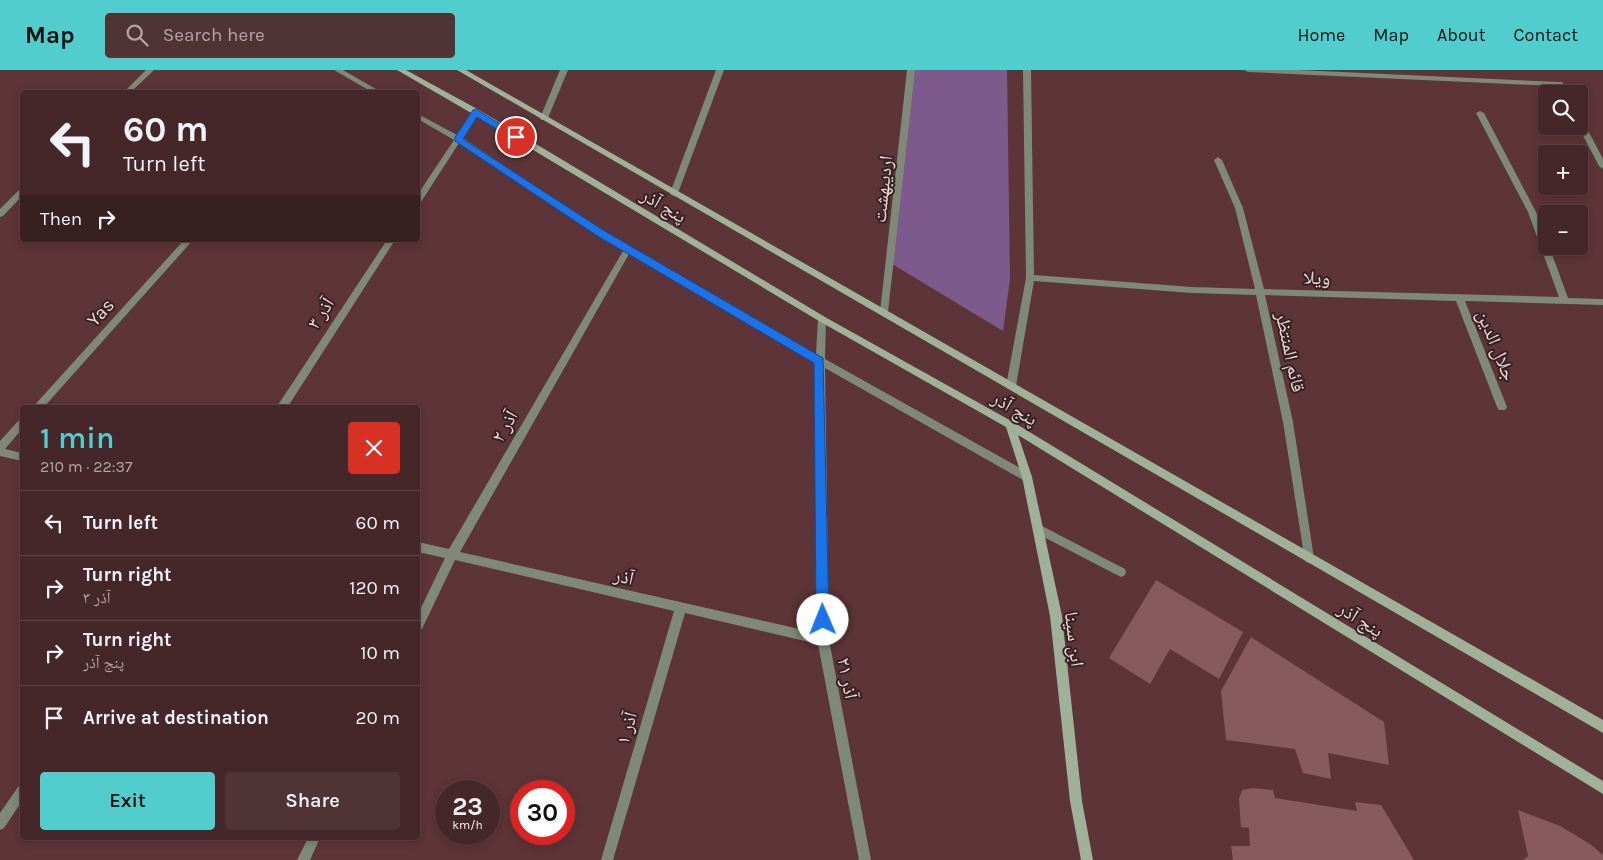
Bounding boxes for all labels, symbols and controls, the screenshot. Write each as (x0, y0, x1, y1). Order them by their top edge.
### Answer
search box (105, 13, 455, 58)
text: Map (25, 21, 75, 49)
icon: search (123, 21, 151, 49)
text: Search here (163, 24, 265, 46)
text: Home (1297, 24, 1345, 46)
text: Map (1373, 24, 1409, 46)
text: About (1437, 24, 1486, 46)
text: Contact (1514, 24, 1578, 46)
map controls (1538, 85, 1588, 255)
button: search (1538, 85, 1588, 135)
text: 60 m (123, 109, 208, 150)
icon: left (40, 110, 105, 175)
pin (495, 116, 537, 158)
icon: arrive (502, 123, 530, 151)
button: + (1538, 145, 1588, 195)
text: Turn left (123, 151, 206, 177)
street label: اردیبهشت (869, 155, 897, 224)
street label: پنج آذر (635, 183, 690, 229)
icon: right (92, 205, 120, 233)
button: − (1538, 205, 1588, 255)
text: Then (40, 208, 82, 230)
street label: ویلا (1303, 267, 1331, 289)
street label: آذر ۳ (303, 293, 340, 333)
street label: Yas (83, 294, 119, 331)
street label: جلال الدین (1472, 307, 1520, 384)
street label: قائم المنتظر (1270, 309, 1309, 394)
street label: پنج آذر (986, 387, 1041, 432)
street label: آذر ۲ (487, 406, 523, 446)
text: 1 min (40, 420, 114, 456)
button: close (348, 422, 400, 474)
text: 210 m · 22:37 (40, 457, 132, 476)
icon: left (40, 509, 68, 537)
text: Turn left (83, 512, 158, 534)
text: 60 m (356, 512, 400, 534)
text: Turn right (83, 564, 172, 586)
street label: آذر (611, 564, 637, 590)
icon: right (40, 574, 68, 602)
text: 120 m (349, 577, 400, 599)
text: آذر ۳ (83, 588, 111, 607)
position arrow (796, 593, 848, 645)
street label: پنج آذر (1332, 597, 1387, 643)
street label: ابن سینا (1060, 610, 1088, 668)
text: Turn right (83, 629, 172, 651)
icon: right (40, 639, 68, 667)
text: 10 m (360, 642, 400, 664)
text: پنج آذر (83, 653, 124, 672)
street label: آذر ۲۱ (832, 656, 862, 702)
icon: arrive (40, 704, 68, 732)
text: Arrive at destination (83, 707, 269, 729)
text: 20 m (355, 707, 400, 729)
street label: آذر ۱ (612, 708, 642, 747)
button: Exit (40, 772, 215, 830)
button: Share (225, 772, 400, 830)
speed limit sign: 30 (510, 780, 575, 845)
text: 23 (452, 792, 483, 821)
text: km/h (452, 818, 483, 832)

